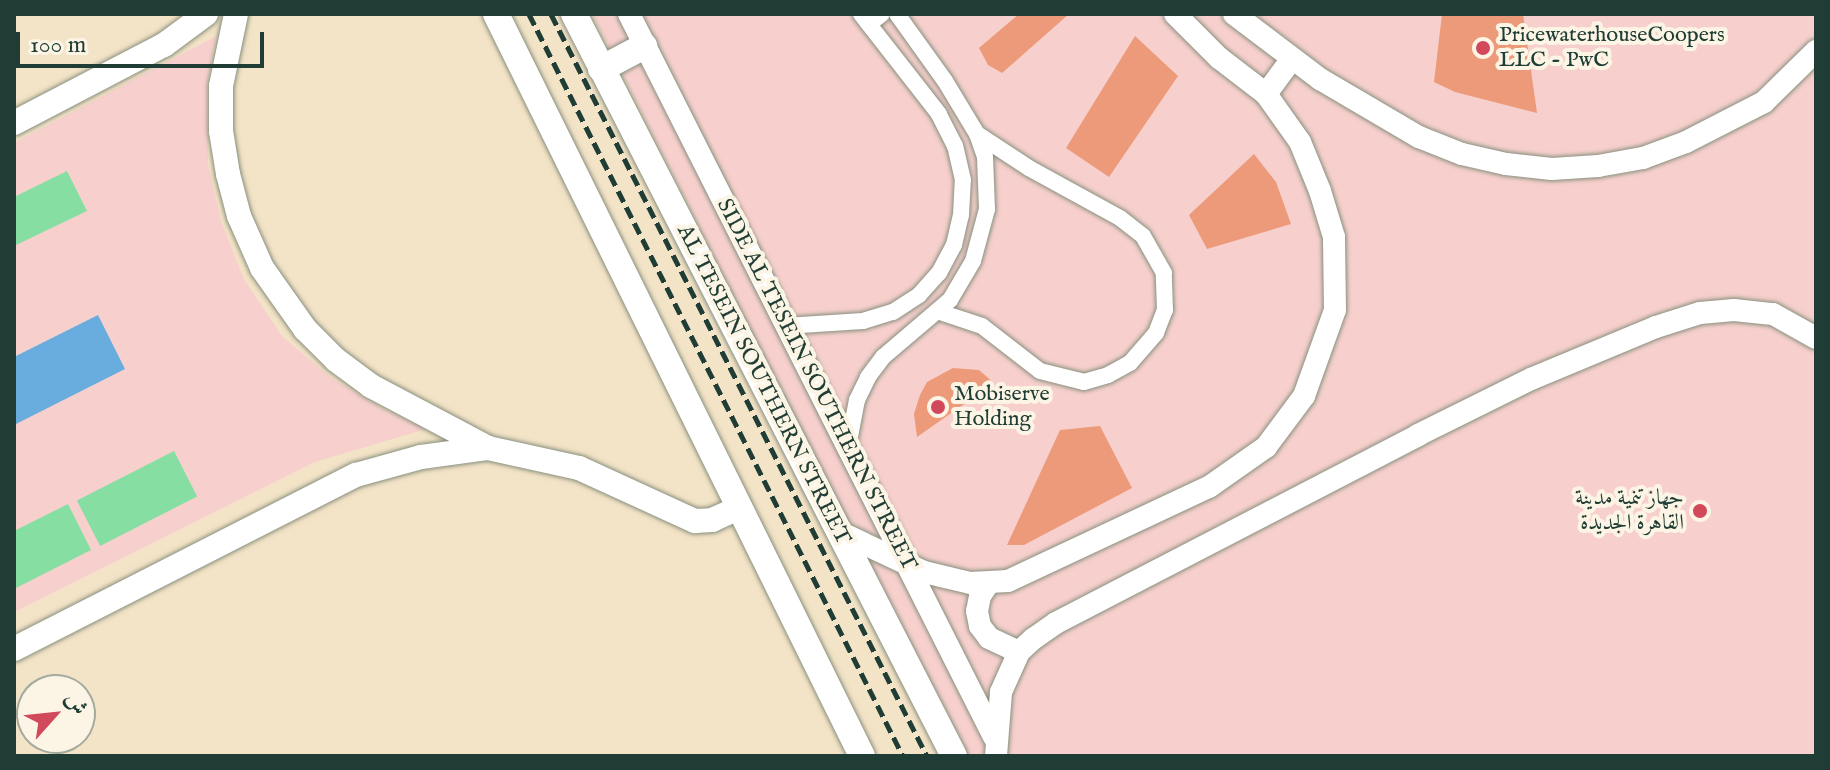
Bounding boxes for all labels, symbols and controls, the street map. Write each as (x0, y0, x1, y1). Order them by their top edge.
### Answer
scale bar (20, 16, 268, 66)
place label: PricewaterhouseCoopers LLC - PwC (1499, 22, 1725, 74)
text: 100 m (30, 30, 86, 61)
marker: PricewaterhouseCoopers LLC - PwC (1474, 39, 1492, 57)
street label: SIDE AL TESEIN SOUTHERN STREET (710, 195, 922, 575)
street label: AL TESEIN SOUTHERN STREET (671, 221, 855, 549)
place label: Mobiserve Holding (954, 381, 1050, 432)
marker: Mobiserve Holding (929, 398, 947, 416)
place label: جهاز تنمية مدينة القاهرة الجديدة (1575, 485, 1684, 536)
marker: جهاز تنمية مدينة القاهرة الجديدة (1691, 502, 1709, 520)
north arrow (16, 674, 96, 754)
text: ش (58, 688, 93, 720)

